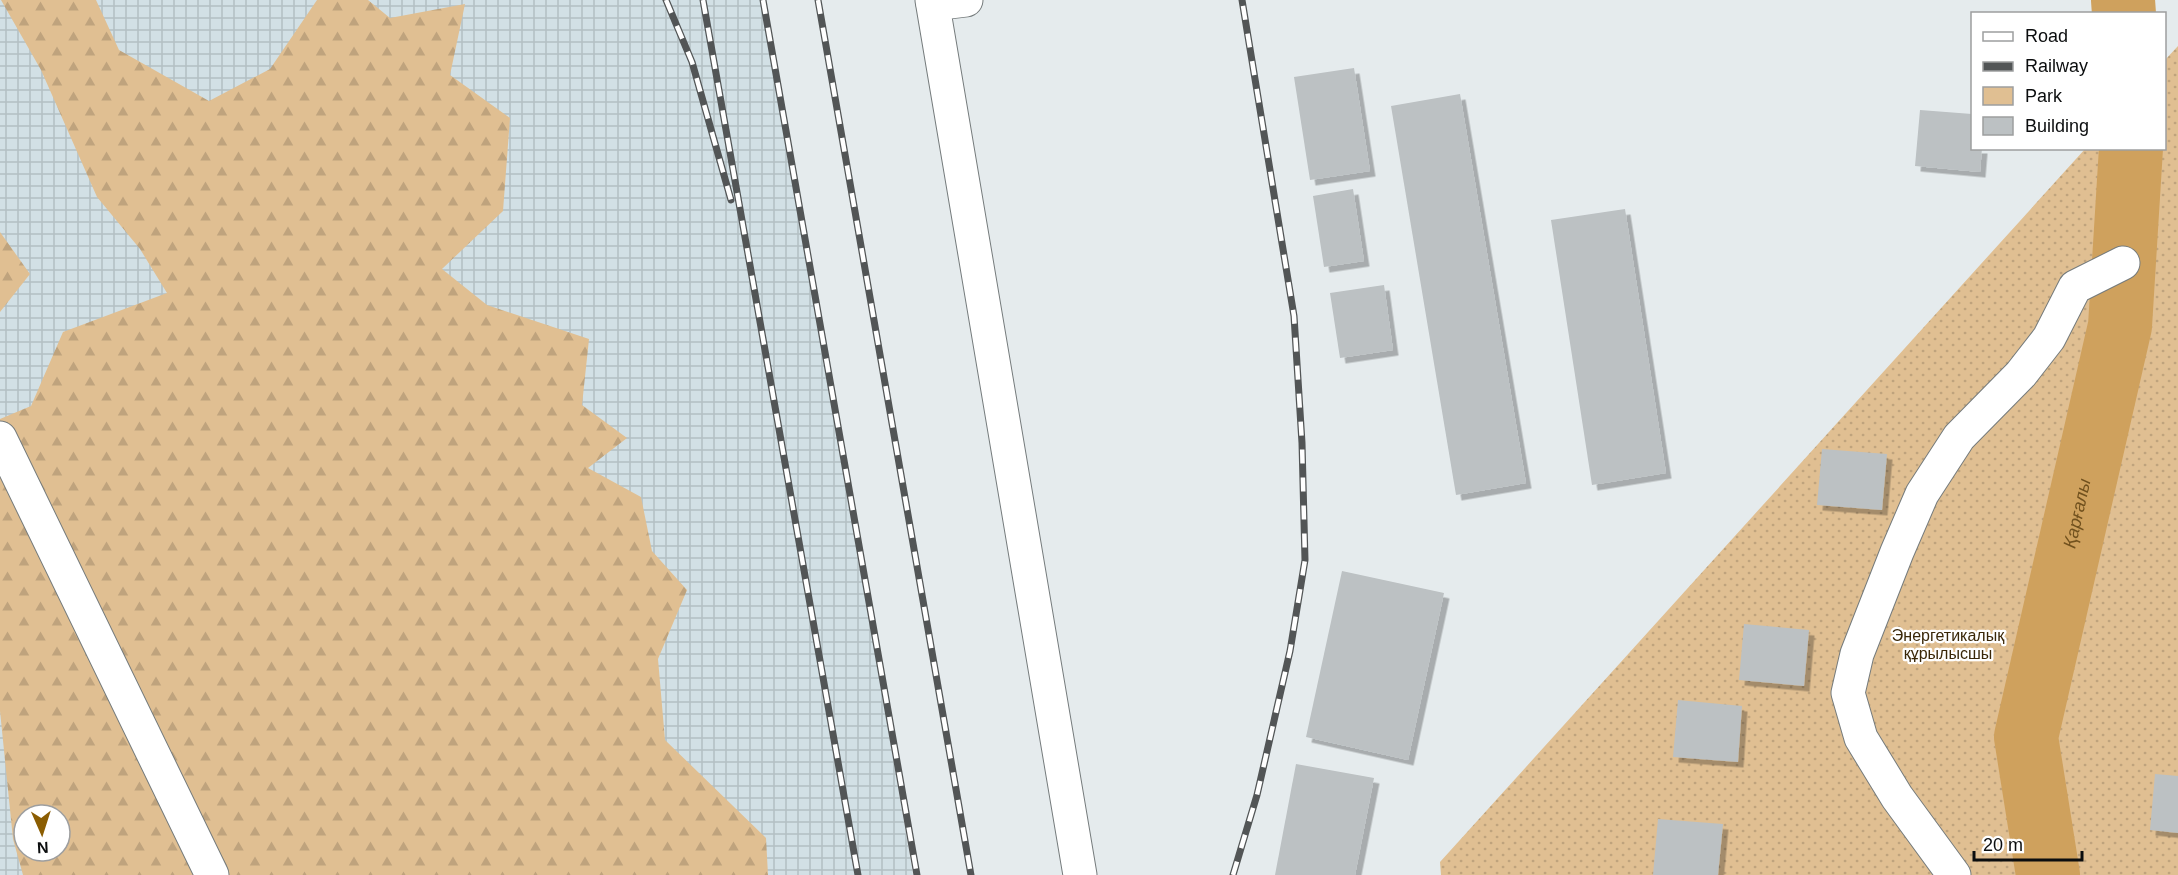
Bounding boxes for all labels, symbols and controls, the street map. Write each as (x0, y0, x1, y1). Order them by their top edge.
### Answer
legend (1971, 12, 2166, 150)
text: Road (2025, 26, 2068, 46)
text: Railway (2025, 56, 2088, 76)
text: Park (2025, 86, 2063, 106)
text: Building (2025, 116, 2089, 136)
water label: Қарғалы (2059, 477, 2095, 550)
park label: Энергетикалық құрылысшы (1892, 627, 2005, 662)
north arrow (12, 803, 72, 863)
scale bar (1974, 824, 2082, 862)
text: 20 m (1983, 835, 2023, 855)
text: N (37, 839, 49, 856)

